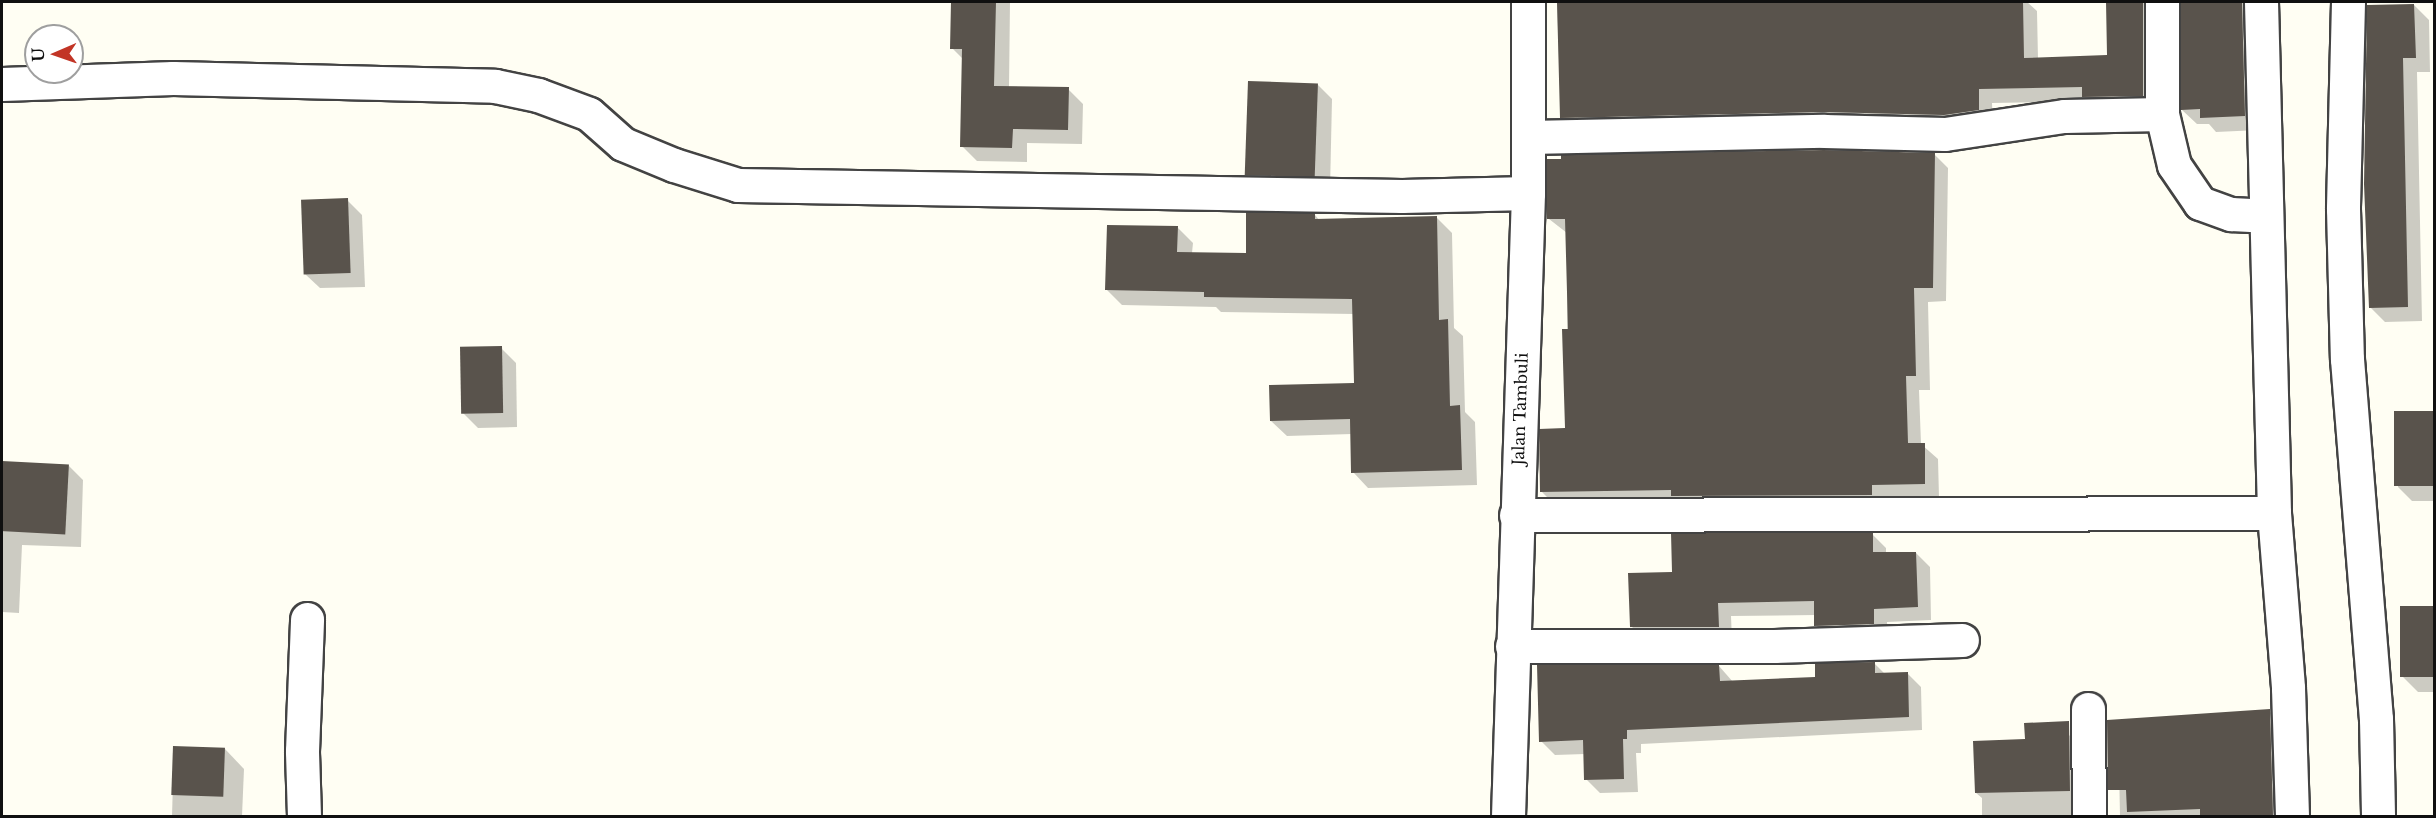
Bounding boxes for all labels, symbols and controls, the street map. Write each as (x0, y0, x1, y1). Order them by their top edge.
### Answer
north arrow (24, 24, 84, 84)
text: U (28, 47, 48, 62)
street label: Jalan Tambuli (1508, 352, 1532, 466)

